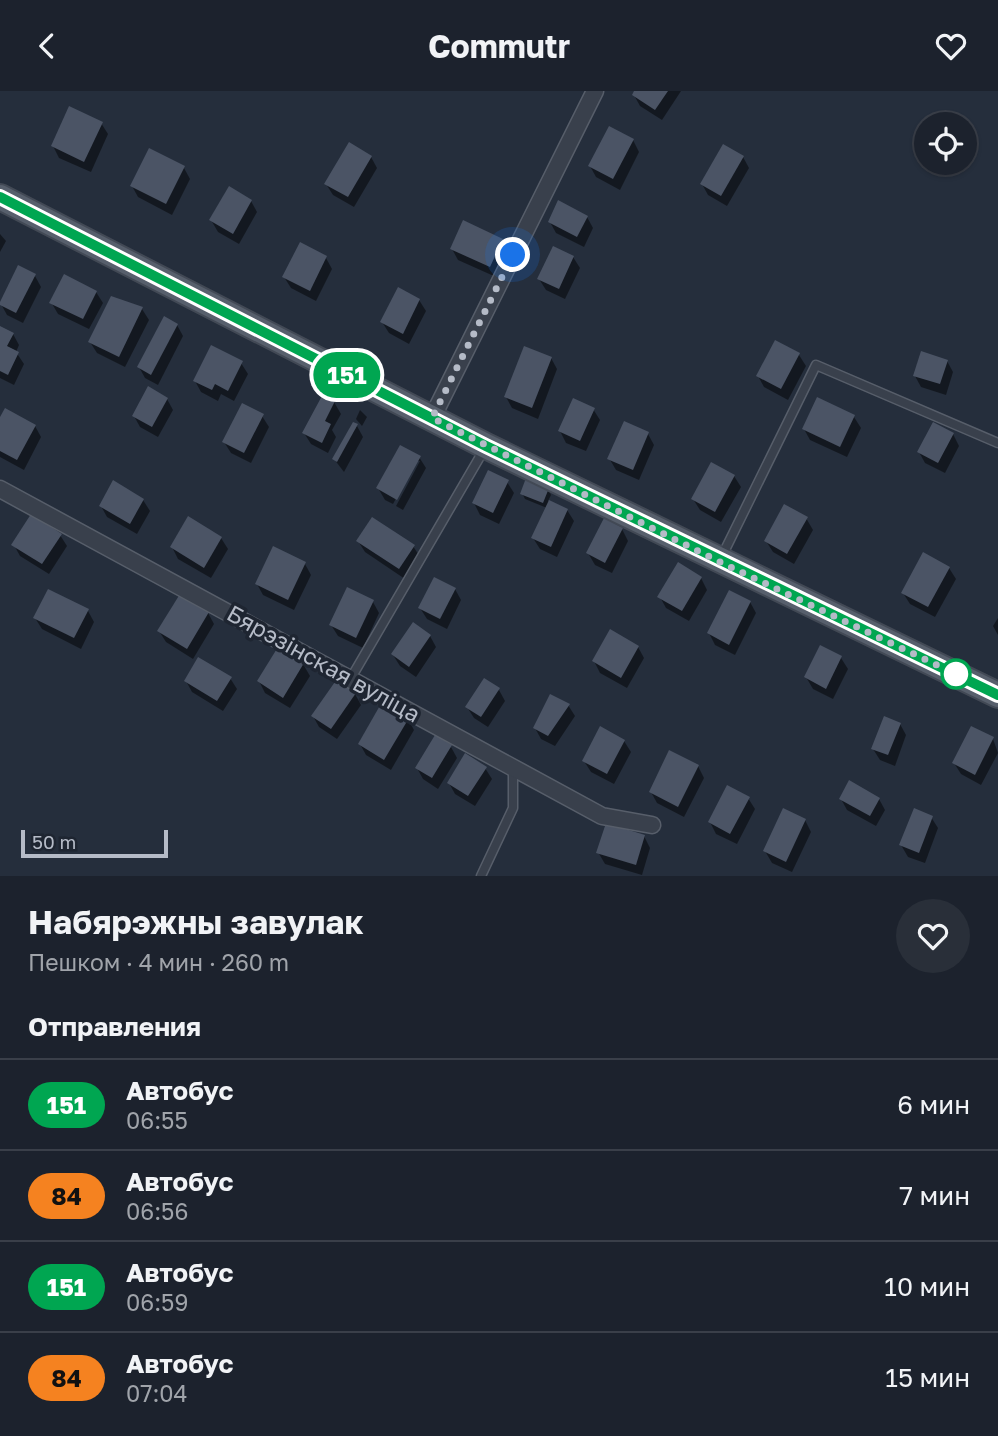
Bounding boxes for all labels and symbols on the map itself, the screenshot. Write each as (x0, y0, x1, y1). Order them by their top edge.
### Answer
your location (495, 237, 530, 272)
line badge: 151 (307, 352, 387, 398)
street label: Бярэзінская вуліца (223, 598, 425, 728)
unlabelled marker (941, 659, 971, 689)
scale bar (21, 827, 168, 859)

